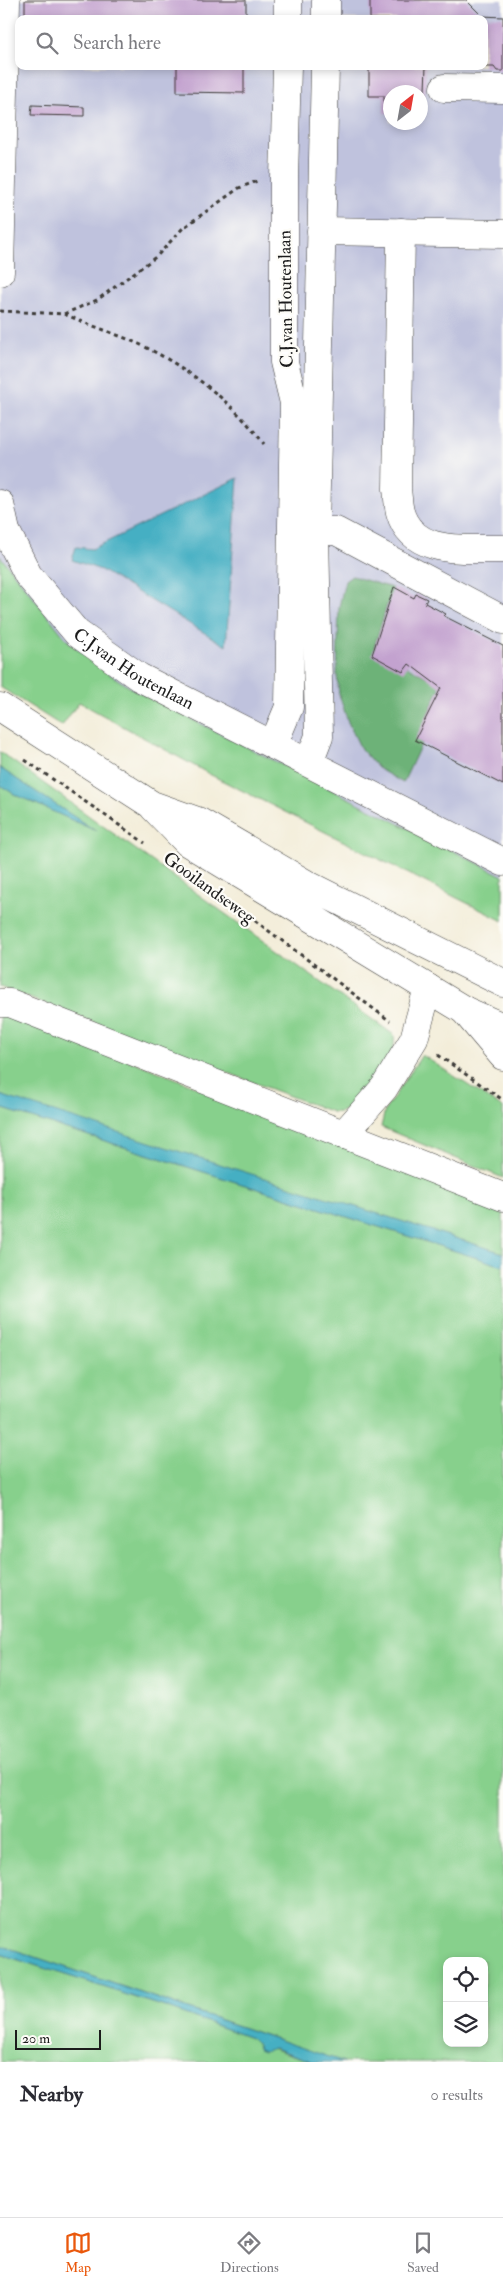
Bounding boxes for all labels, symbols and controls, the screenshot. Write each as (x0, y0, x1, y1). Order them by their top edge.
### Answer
search box (15, 15, 488, 70)
icon: search (33, 29, 61, 57)
text: Search here (73, 31, 161, 55)
north arrow (383, 85, 428, 130)
street label: C.J.van Houtenlaan (273, 230, 299, 368)
street label: C.J.van Houtenlaan (69, 623, 198, 715)
street label: Gooilandseweg (158, 847, 261, 930)
map controls (443, 1957, 488, 2047)
button: locate (443, 1957, 488, 2002)
button: layers (443, 2002, 488, 2047)
scale bar (15, 2027, 101, 2050)
text: 20 m (22, 2030, 50, 2047)
text: Nearby (20, 2081, 83, 2108)
text: 0 results (430, 2085, 483, 2105)
tab: Map (64, 2229, 92, 2276)
tab: Directions (220, 2229, 279, 2276)
tab: Saved (407, 2229, 439, 2276)

